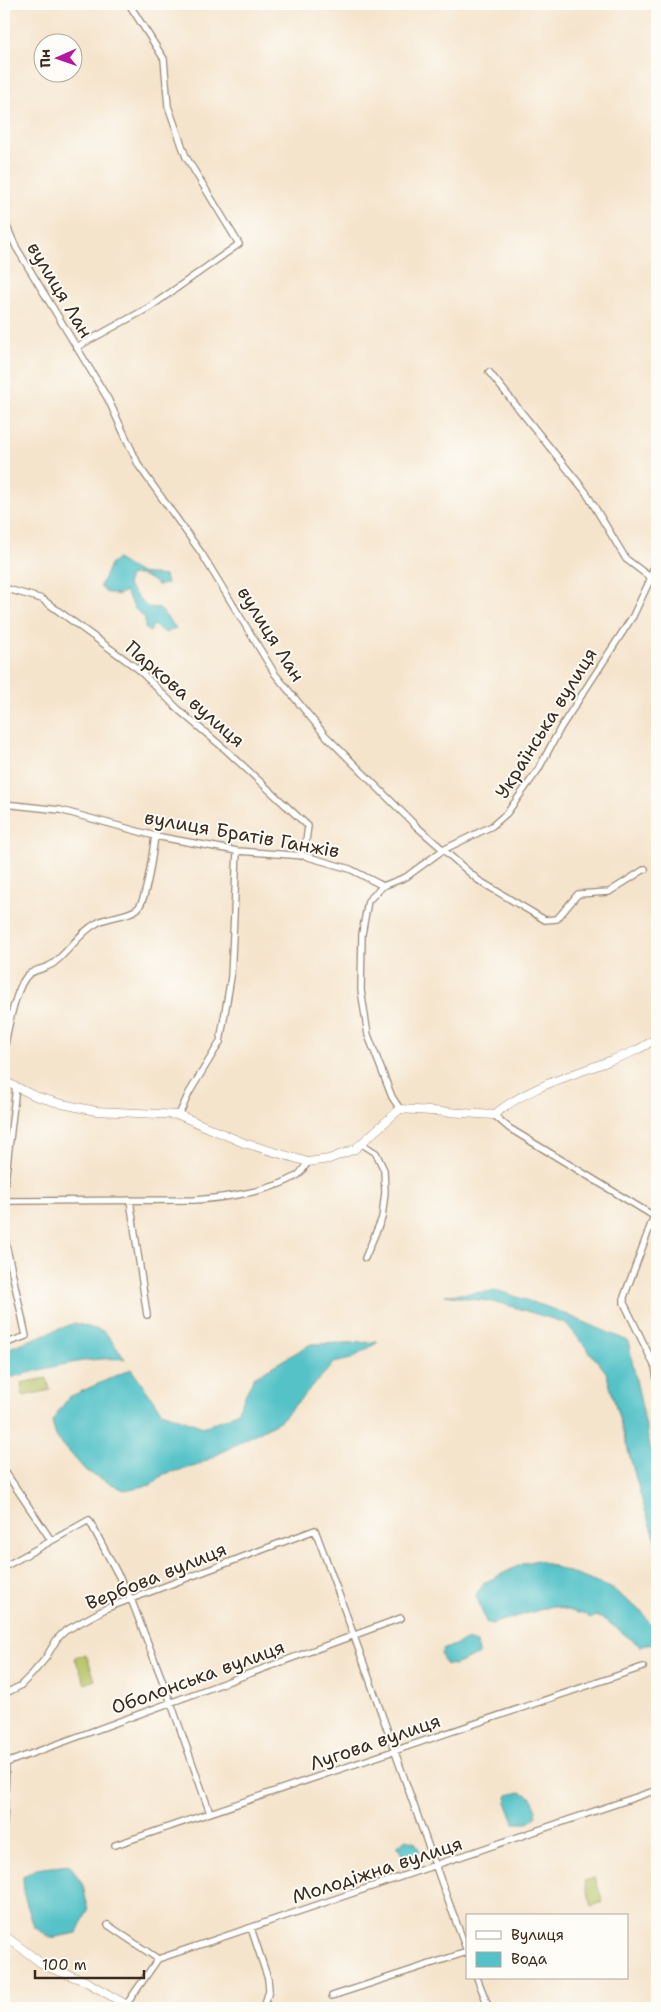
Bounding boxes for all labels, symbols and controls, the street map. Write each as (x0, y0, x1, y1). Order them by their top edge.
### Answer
north arrow (32, 32, 82, 82)
text: Пн (36, 49, 54, 68)
street label: вулиця Лан (21, 237, 99, 343)
street label: вулиця Лан (232, 582, 310, 686)
street label: Паркова вулиця (120, 635, 250, 753)
street label: Українська вулиця (489, 643, 603, 803)
street label: вулиця Братів Ганжів (143, 805, 341, 863)
street label: Вербова вулиця (82, 1536, 230, 1616)
street label: Оболонська вулиця (108, 1634, 288, 1720)
street label: Лугова вулиця (306, 1708, 444, 1776)
street label: Молодіжна вулиця (289, 1831, 465, 1909)
legend (466, 1914, 628, 1980)
text: Вулиця (511, 1925, 564, 1945)
scale bar (35, 1947, 144, 1979)
text: Вода (511, 1949, 548, 1969)
text: 100 m (42, 1955, 87, 1975)

